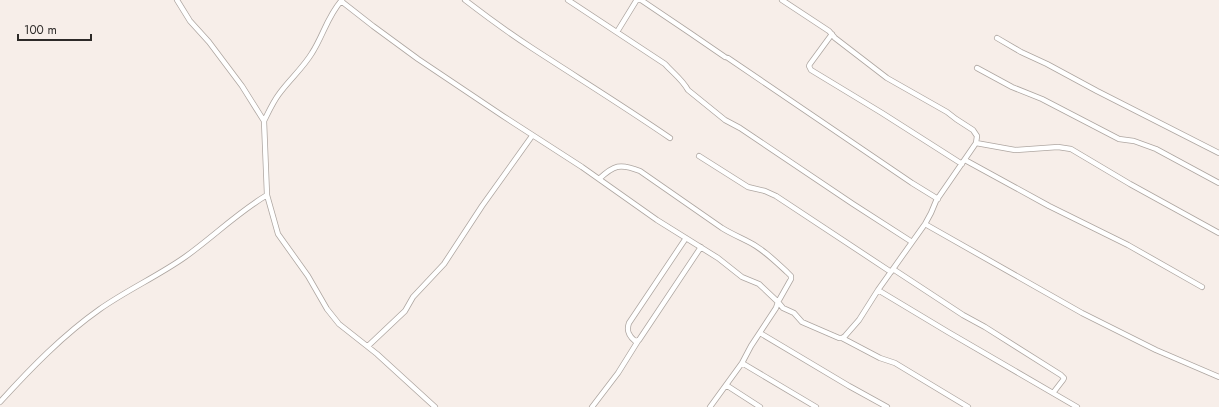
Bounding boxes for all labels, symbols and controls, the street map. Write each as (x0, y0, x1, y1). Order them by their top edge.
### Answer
scale bar (18, 16, 91, 42)
text: 100 m (24, 21, 57, 39)

